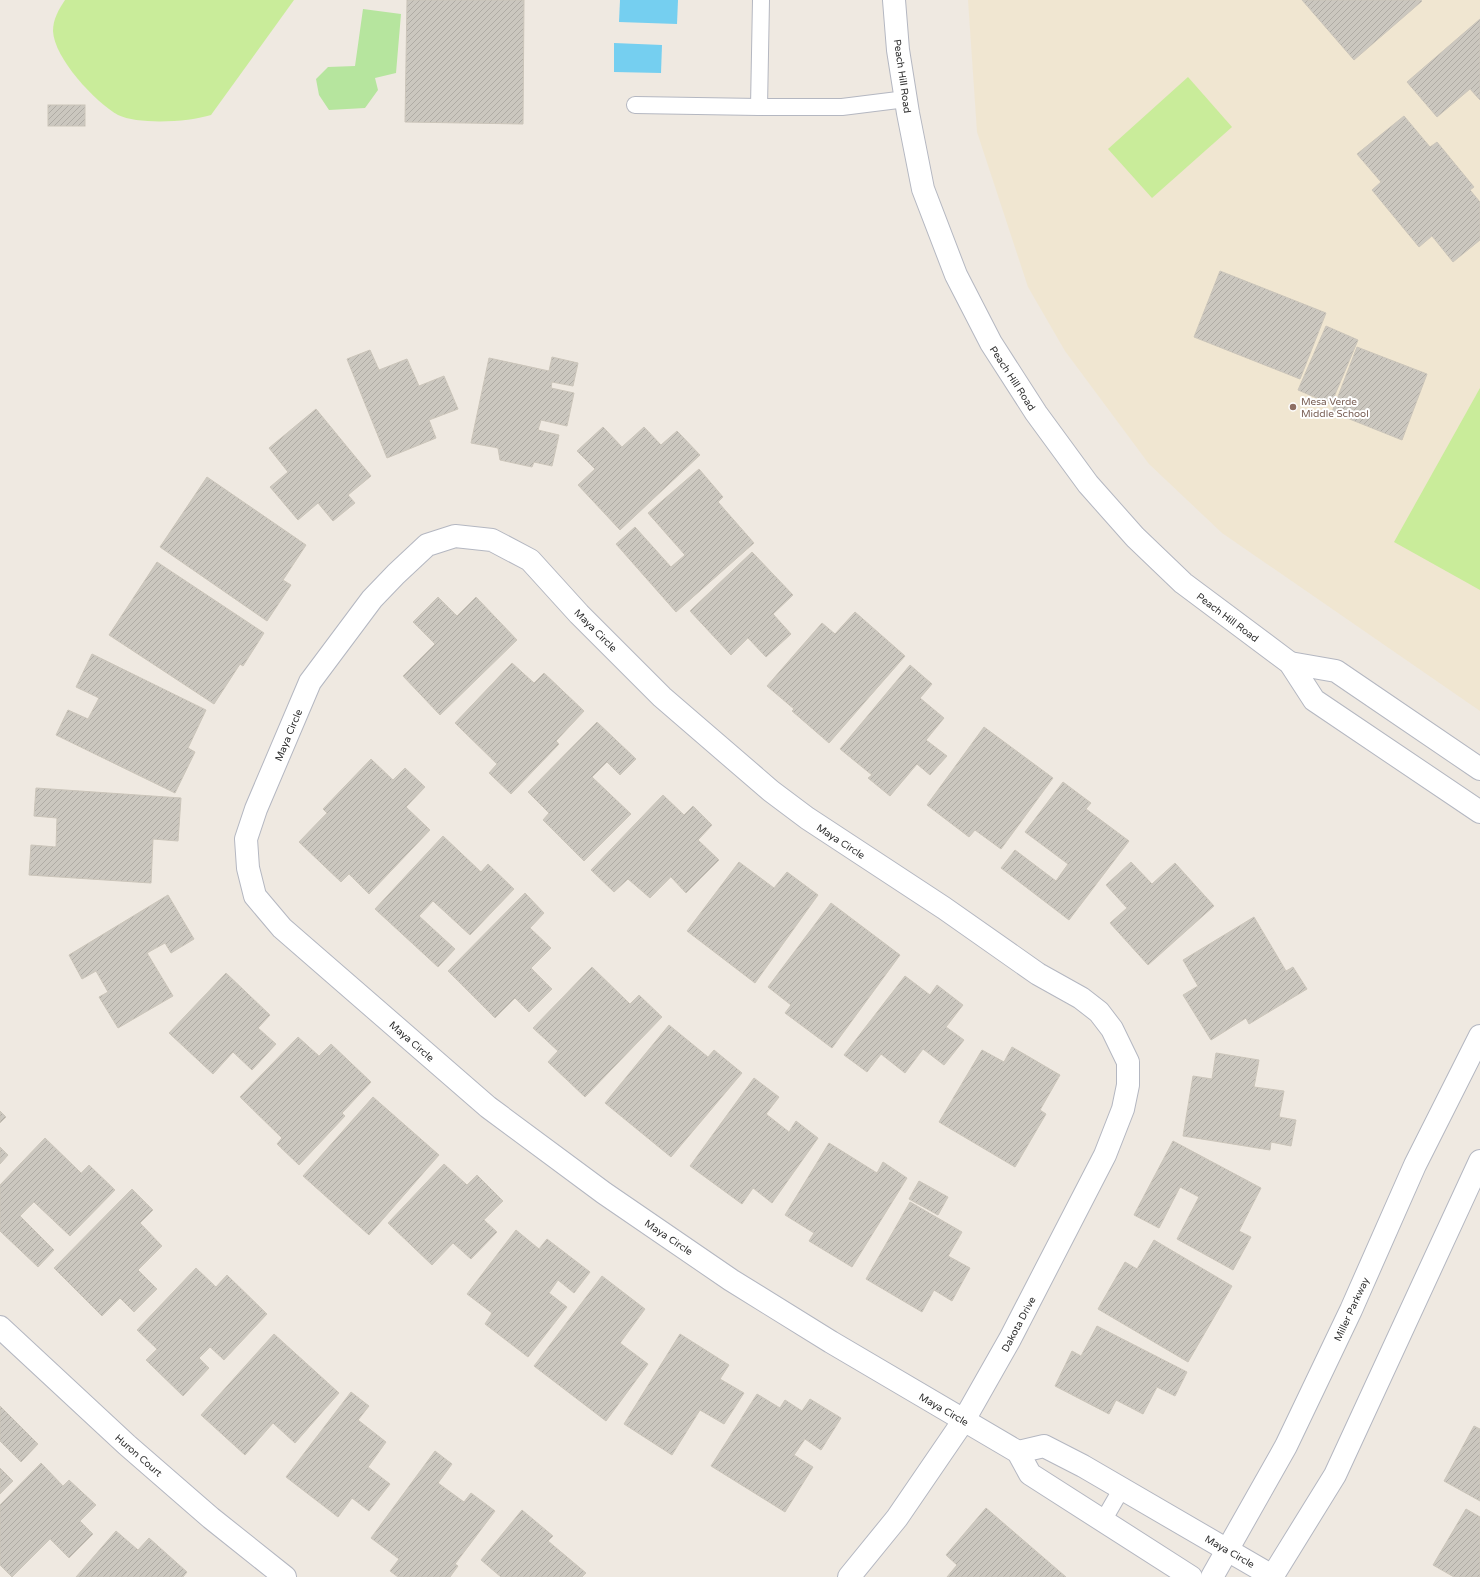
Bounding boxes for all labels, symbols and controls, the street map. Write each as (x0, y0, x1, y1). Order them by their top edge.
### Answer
street label: Peach Hill Road (891, 38, 913, 114)
street label: Peach Hill Road (987, 344, 1037, 413)
place label: Mesa Verde Middle School (1301, 396, 1369, 420)
marker: Mesa Verde Middle School (1288, 402, 1298, 412)
street label: Peach Hill Road (1194, 591, 1261, 645)
street label: Maya Circle (571, 607, 619, 655)
street label: Maya Circle (273, 707, 305, 763)
street label: Maya Circle (814, 822, 867, 862)
street label: Maya Circle (387, 1019, 436, 1065)
street label: Maya Circle (642, 1217, 695, 1258)
street label: Miller Parkway (1332, 1275, 1372, 1343)
street label: Dakota Drive (999, 1294, 1039, 1354)
street label: Maya Circle (917, 1391, 971, 1429)
street label: Huron Court (112, 1432, 165, 1480)
street label: Maya Circle (1203, 1533, 1257, 1571)

